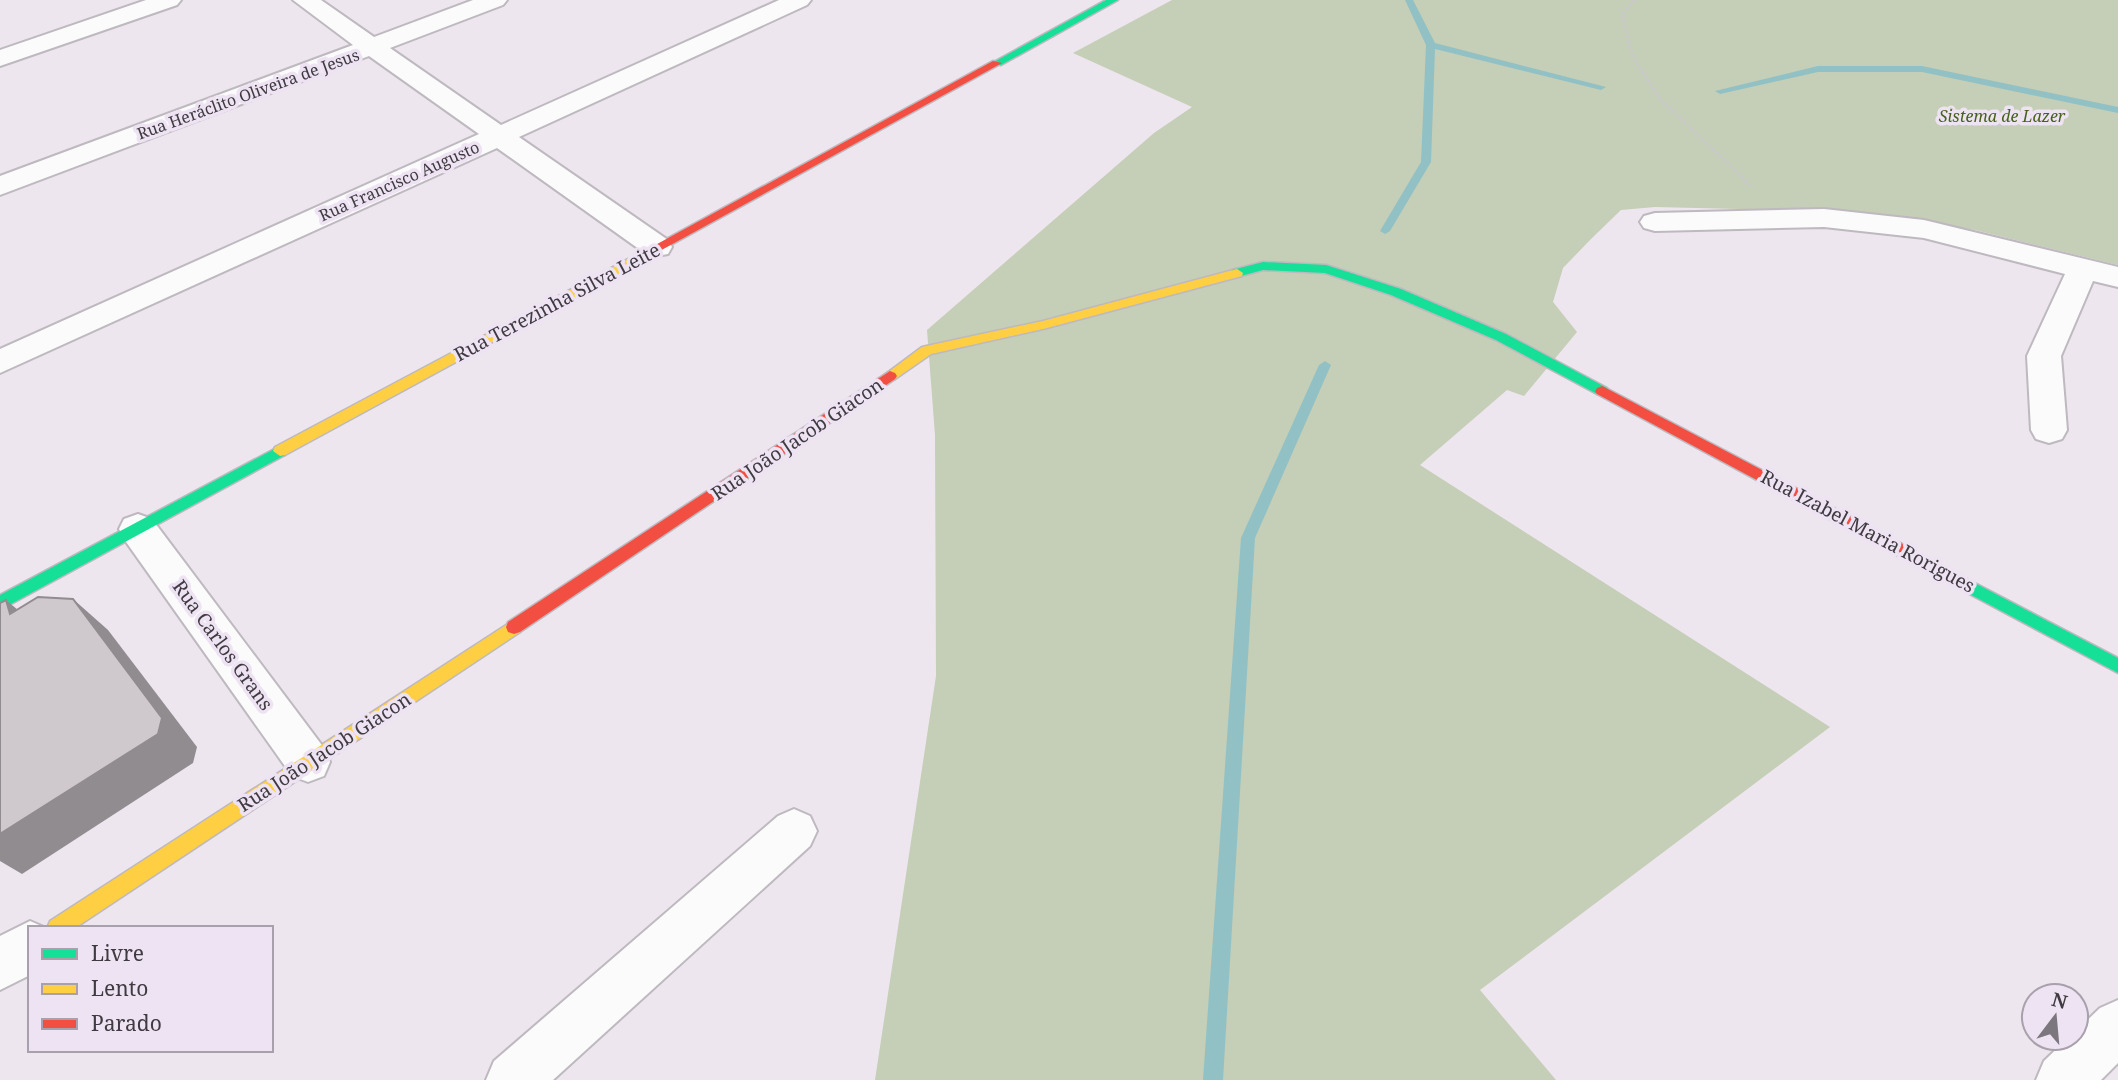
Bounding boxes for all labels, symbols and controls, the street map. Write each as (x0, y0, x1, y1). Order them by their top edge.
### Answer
street label: Rua Heráclito Oliveira de Jesus (134, 43, 362, 145)
park label: Sistema de Lazer (1939, 105, 2066, 127)
street label: Rua Francisco Augusto (315, 136, 483, 226)
street label: Rua Terezinha Silva Leite (449, 237, 665, 367)
street label: Rua João Jacob Giacon (706, 372, 888, 506)
street label: Rua Izabel Maria Rorigues (1756, 463, 1980, 599)
street label: Rua Carlos Grans (167, 574, 279, 716)
street label: Rua João Jacob Giacon (232, 686, 416, 818)
legend (28, 926, 273, 1052)
text: Livre (91, 939, 144, 967)
text: Lento (91, 974, 148, 1002)
north arrow (2020, 982, 2090, 1052)
text: N (2049, 986, 2070, 1015)
text: Parado (91, 1009, 162, 1037)

